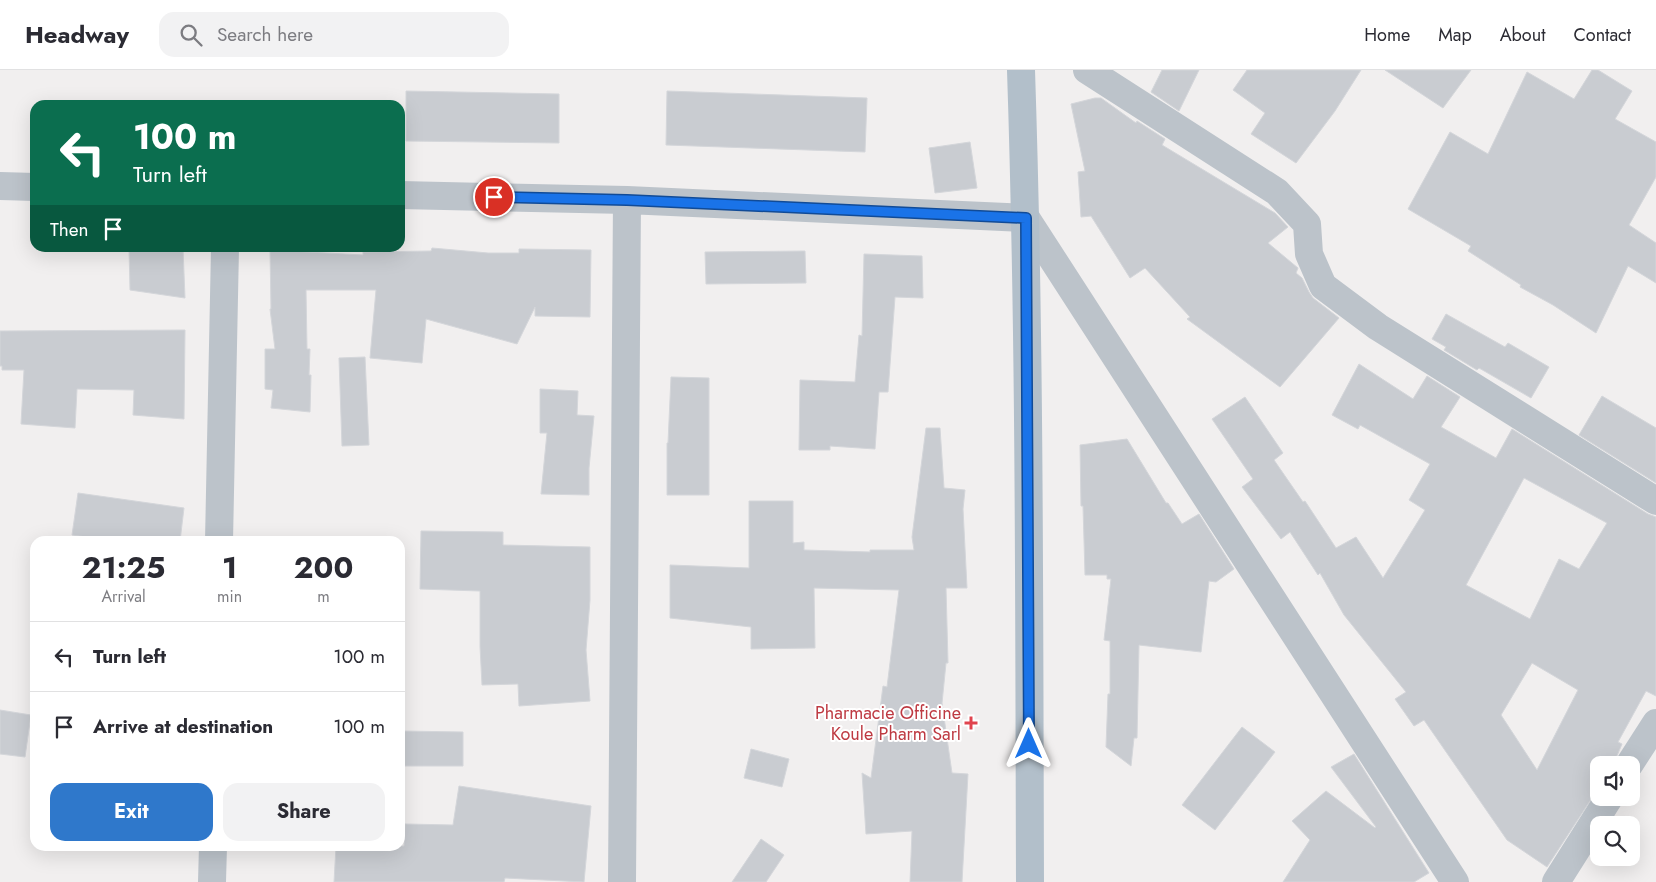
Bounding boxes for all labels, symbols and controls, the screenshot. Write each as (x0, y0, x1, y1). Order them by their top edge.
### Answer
search box (159, 12, 509, 57)
text: Headway (25, 17, 129, 52)
icon: search (177, 21, 205, 49)
text: Search here (217, 21, 313, 48)
text: Home (1364, 22, 1410, 48)
text: Map (1438, 22, 1472, 48)
text: About (1500, 22, 1545, 48)
text: Contact (1573, 22, 1631, 48)
text: 100 m (133, 112, 236, 162)
icon: left (50, 120, 115, 185)
text: Turn left (133, 158, 207, 190)
pin (473, 176, 515, 218)
icon: arrive (480, 183, 508, 211)
icon: arrive (99, 215, 127, 243)
text: Then (50, 216, 89, 243)
text: 21:25 (82, 546, 165, 589)
text: 1 (222, 546, 237, 589)
text: 200 (294, 546, 353, 589)
text: Arrival (101, 585, 146, 608)
text: min (217, 585, 242, 608)
text: m (317, 585, 330, 608)
icon: left (50, 643, 78, 671)
text: Turn left (93, 643, 166, 670)
text: 100 m (333, 643, 385, 670)
place label: Pharmacie Officine Koule Pharm Sarl (815, 700, 961, 747)
icon: arrive (50, 713, 78, 741)
text: Arrive at destination (93, 713, 273, 740)
text: 100 m (333, 713, 385, 740)
marker: Pharmacie Officine Koule Pharm Sarl (965, 717, 977, 729)
position arrow (1002, 717, 1054, 769)
map controls (1590, 756, 1640, 866)
button: sound (1590, 756, 1640, 806)
button: Exit (50, 783, 213, 841)
button: Share (223, 783, 385, 841)
button: search (1590, 816, 1640, 866)

